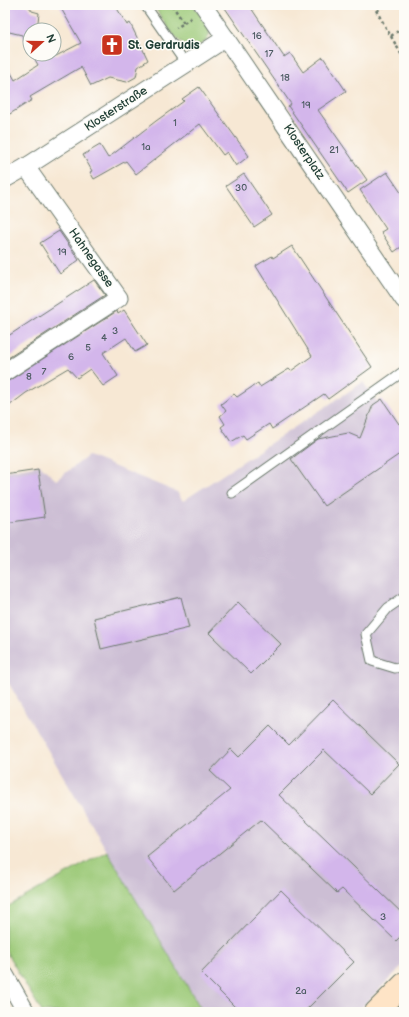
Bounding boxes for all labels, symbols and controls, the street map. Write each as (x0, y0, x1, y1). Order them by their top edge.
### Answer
north arrow (22, 22, 62, 62)
house number: 16 (252, 30, 262, 42)
text: N (43, 32, 58, 45)
church icon: St. Gerdrudis (99, 32, 125, 58)
place label: St. Gerdrudis (128, 38, 200, 53)
house number: 17 (265, 48, 273, 60)
house number: 18 (280, 72, 290, 84)
street label: Klosterstraße (82, 83, 150, 135)
house number: 19 (301, 99, 311, 111)
house number: 1 (173, 117, 177, 129)
street label: Klosterplatz (280, 121, 328, 183)
house number: 1a (141, 141, 151, 153)
house number: 21 (329, 144, 339, 156)
house number: 30 (235, 182, 247, 194)
street label: Hahnegasse (65, 226, 117, 290)
house number: 19 (57, 246, 67, 258)
house number: 3 (112, 325, 118, 337)
house number: 4 (101, 332, 107, 344)
house number: 5 (85, 342, 91, 354)
house number: 6 (68, 351, 74, 363)
house number: 7 (42, 366, 47, 378)
house number: 8 (26, 371, 32, 383)
house number: 3 (380, 911, 386, 923)
house number: 2a (295, 985, 307, 997)

